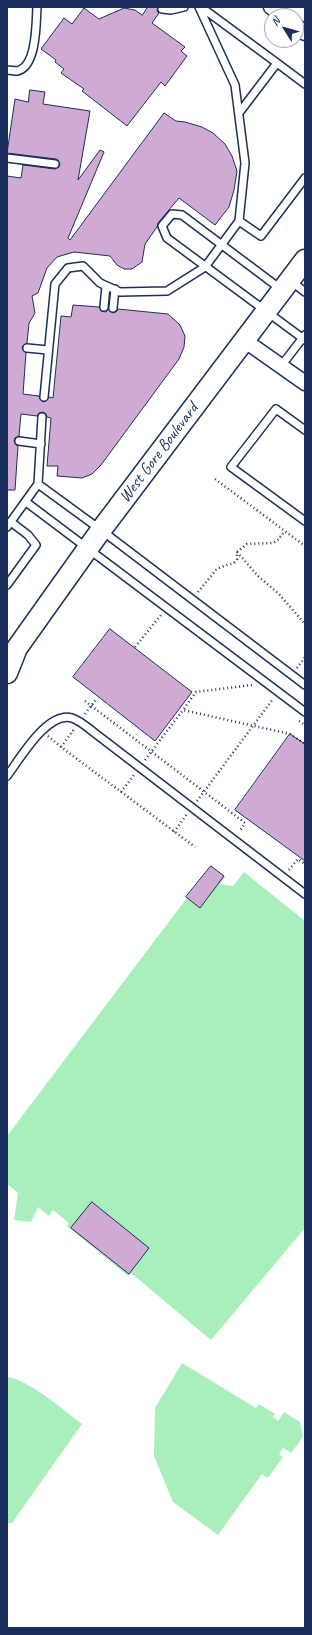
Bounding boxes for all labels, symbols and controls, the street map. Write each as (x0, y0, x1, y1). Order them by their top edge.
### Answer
north arrow (264, 8, 304, 48)
text: N (268, 14, 283, 28)
street label: West Gore Boulevard (115, 399, 203, 507)

